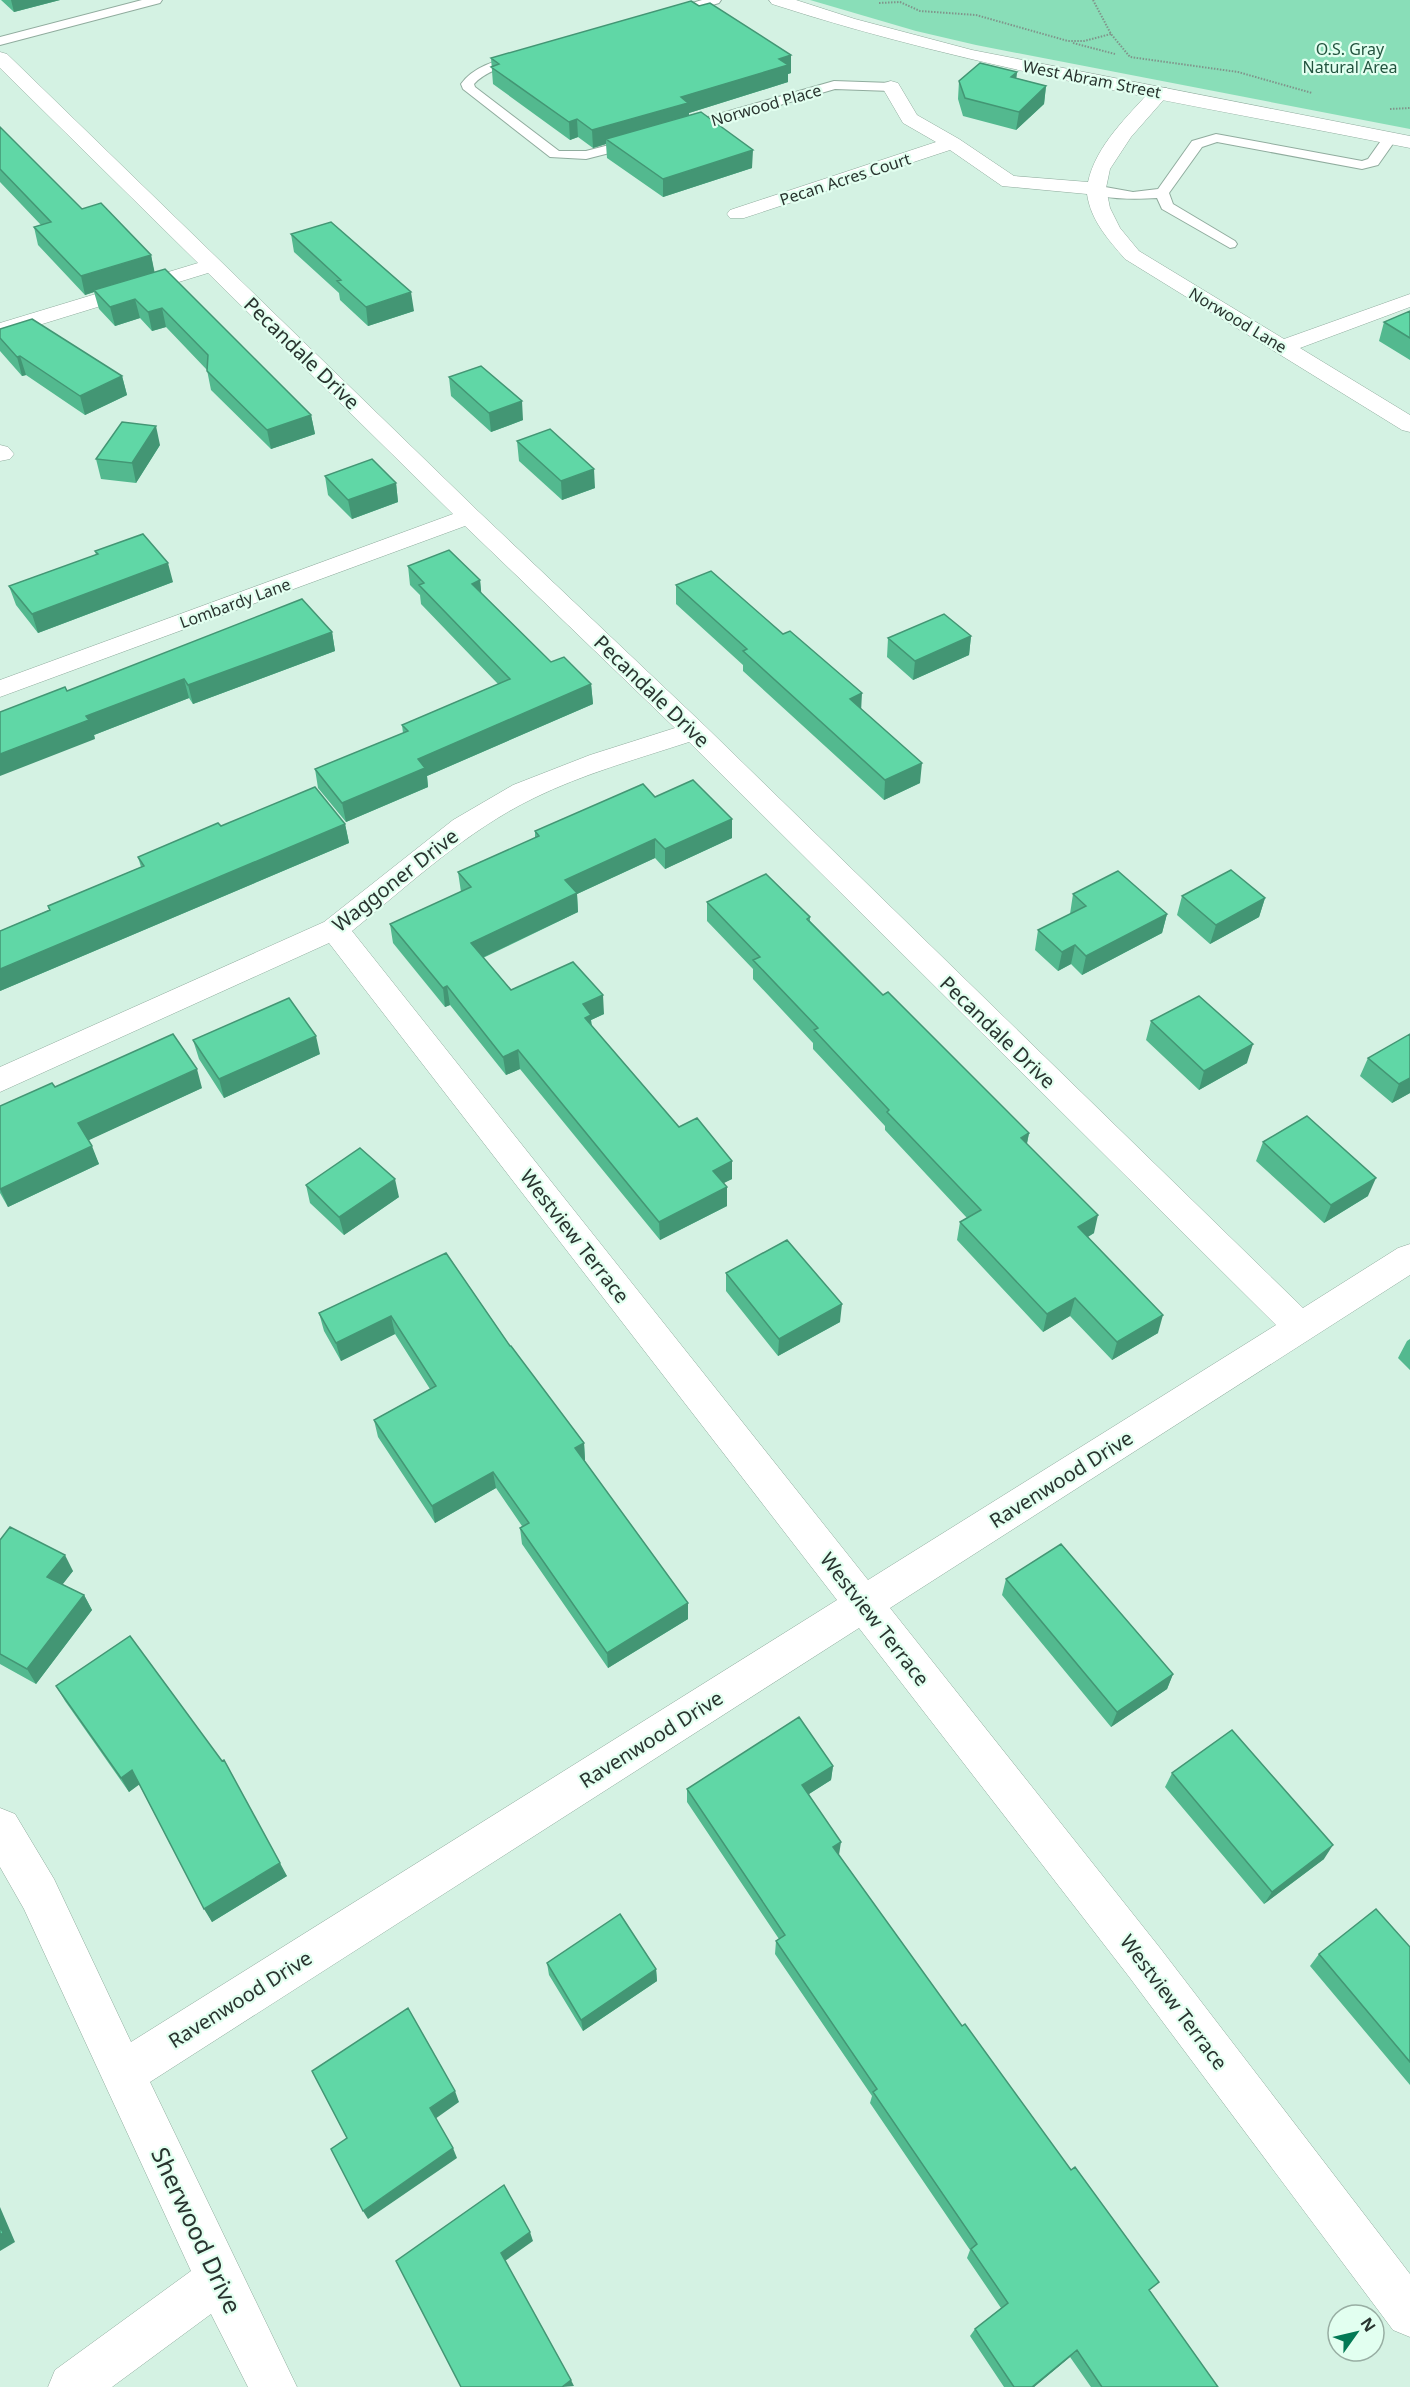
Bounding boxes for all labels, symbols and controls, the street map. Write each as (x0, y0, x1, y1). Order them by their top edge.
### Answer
park label: O.S. Gray Natural Area (1303, 38, 1397, 78)
street label: West Abram Street (1021, 55, 1163, 103)
street label: Norwood Place (708, 79, 824, 131)
street label: Pecan Acres Court (777, 147, 914, 211)
street label: Norwood Lane (1185, 282, 1291, 358)
street label: Pecandale Drive (238, 291, 366, 415)
street label: Lombardy Lane (176, 573, 294, 633)
street label: Pecandale Drive (588, 629, 716, 753)
street label: Waggoner Drive (327, 822, 463, 938)
street label: Pecandale Drive (934, 970, 1062, 1094)
street label: Westview Terrace (514, 1164, 636, 1308)
street label: Ravenwood Drive (984, 1424, 1138, 1534)
street label: Westview Terrace (814, 1547, 936, 1691)
street label: Ravenwood Drive (574, 1684, 728, 1794)
street label: Westview Terrace (1114, 1929, 1234, 2075)
street label: Ravenwood Drive (163, 1944, 317, 2054)
street label: Sherwood Drive (144, 2142, 250, 2318)
north arrow (1326, 2303, 1386, 2363)
text: N (1356, 2313, 1381, 2336)

